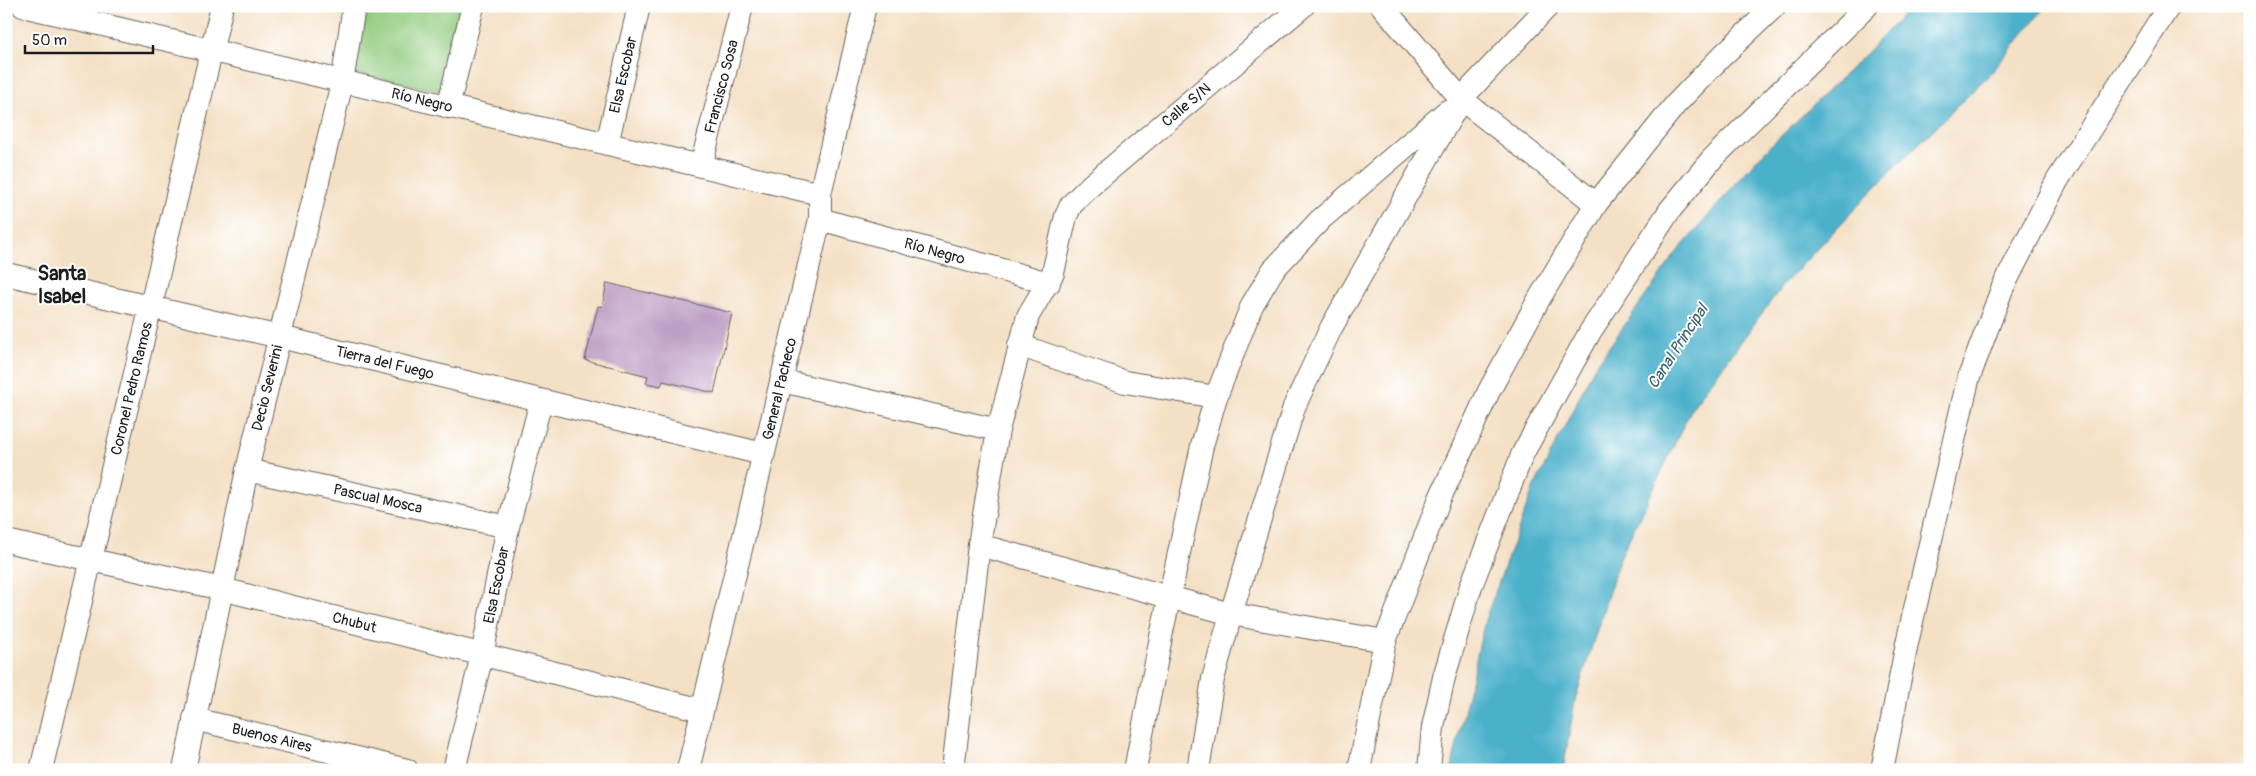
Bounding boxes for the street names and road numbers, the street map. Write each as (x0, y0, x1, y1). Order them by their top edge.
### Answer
street label: Elsa Escobar (605, 34, 642, 115)
street label: Francisco Sosa (701, 38, 743, 136)
street label: Calle S/N (1158, 79, 1215, 131)
street label: Río Negro (389, 84, 454, 117)
street label: Río Negro (902, 234, 967, 269)
street label: Coronel Pedro Ramos (107, 320, 157, 457)
street label: General Pacheco (758, 336, 801, 442)
street label: Tierra del Fuego (334, 342, 436, 384)
street label: Decio Severini (248, 343, 287, 433)
street label: Pascual Mosca (332, 480, 424, 518)
street label: Elsa Escobar (480, 544, 514, 625)
street label: Chubut (330, 608, 379, 638)
street label: Buenos Aires (230, 719, 314, 757)

